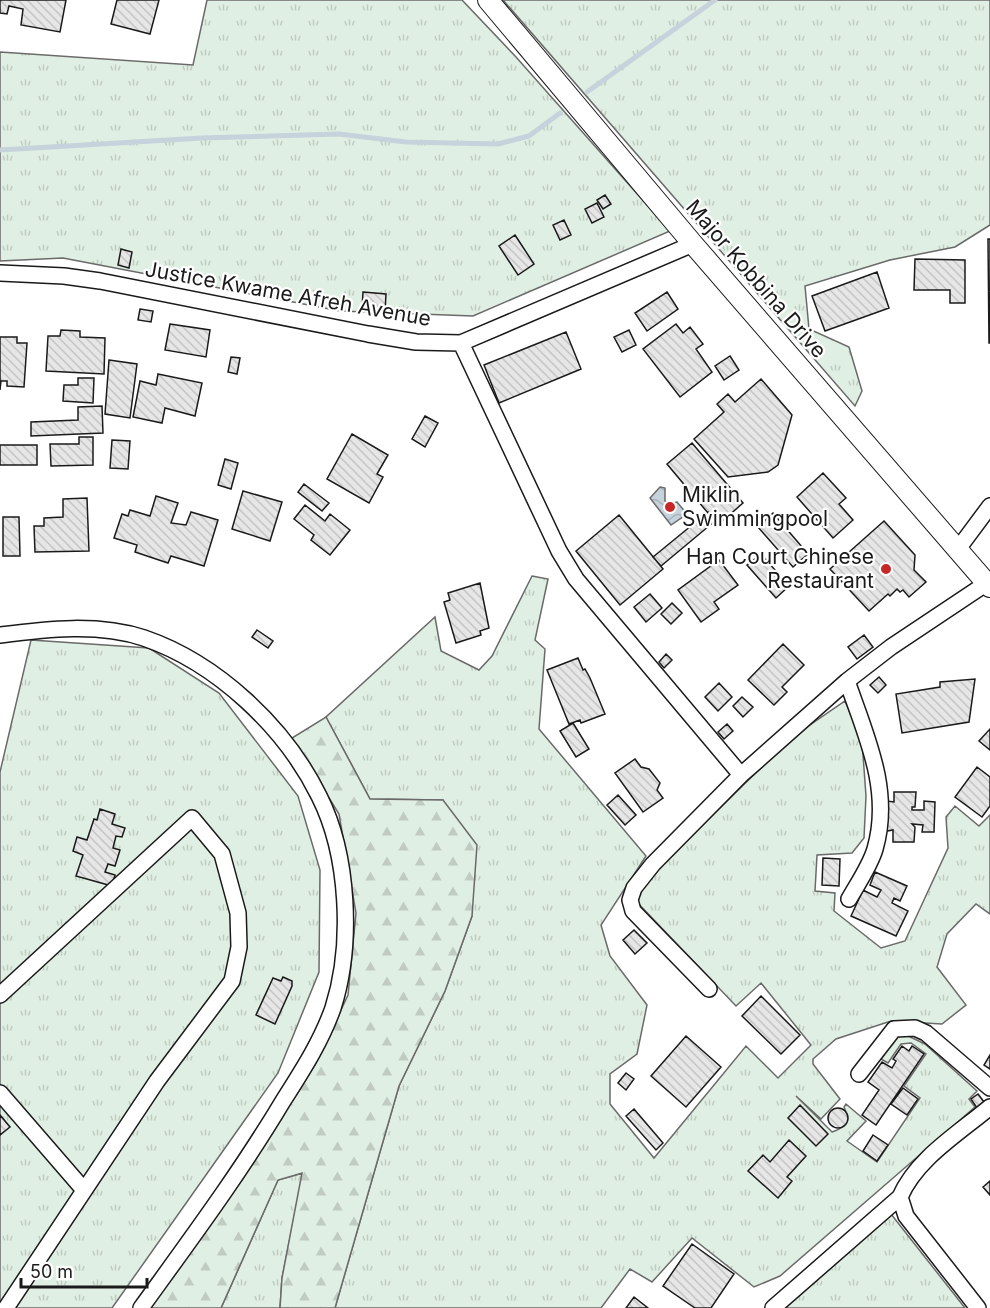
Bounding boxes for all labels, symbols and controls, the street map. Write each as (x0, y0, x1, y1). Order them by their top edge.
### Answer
street label: Major Kobbina Drive (681, 195, 832, 363)
street label: Justice Kwame Afreh Avenue (143, 256, 433, 331)
place label: Miklin Swimmingpool (682, 482, 828, 531)
marker: Miklin Swimmingpool (663, 500, 677, 514)
place label: Han Court Chinese Restaurant (686, 544, 874, 593)
marker: Han Court Chinese Restaurant (879, 562, 893, 576)
scale bar (21, 1251, 147, 1289)
text: 50 m (30, 1261, 73, 1282)

